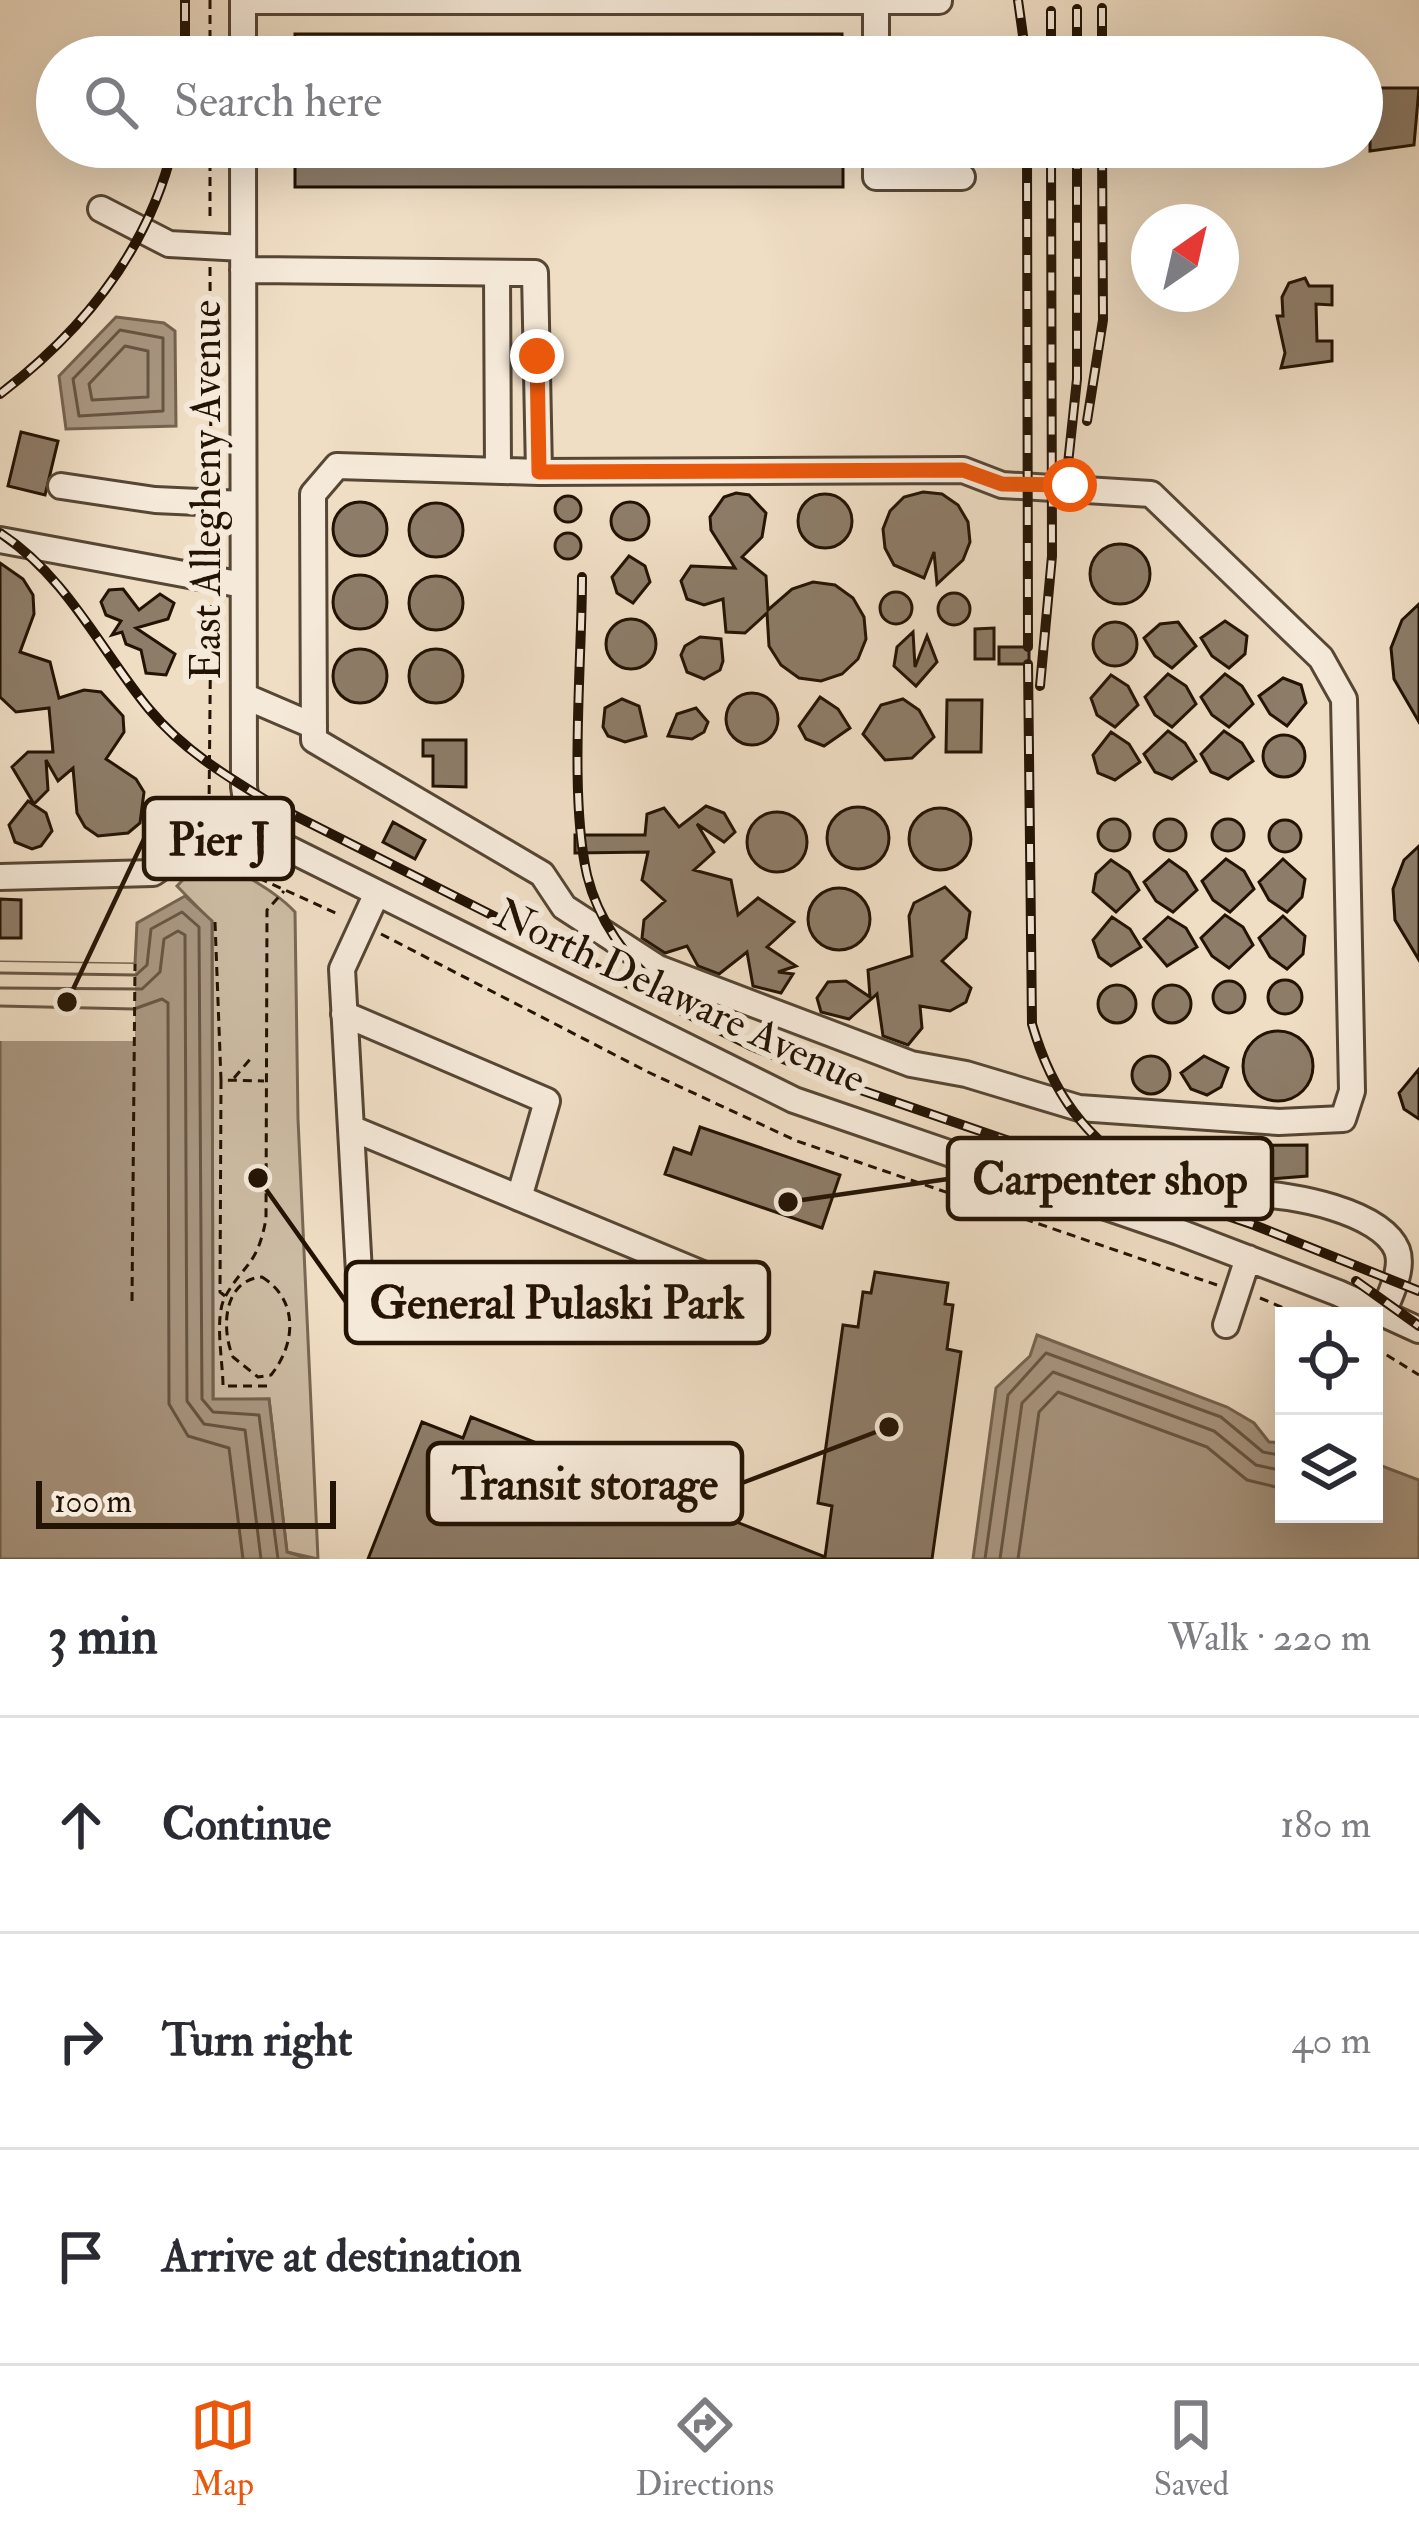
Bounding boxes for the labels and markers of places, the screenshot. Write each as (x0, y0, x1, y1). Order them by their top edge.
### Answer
callout: Pier J (144, 798, 293, 879)
callout: Carpenter shop (948, 1138, 1272, 1219)
callout: General Pulaski Park (346, 1262, 769, 1343)
callout: Transit storage (428, 1443, 742, 1524)

